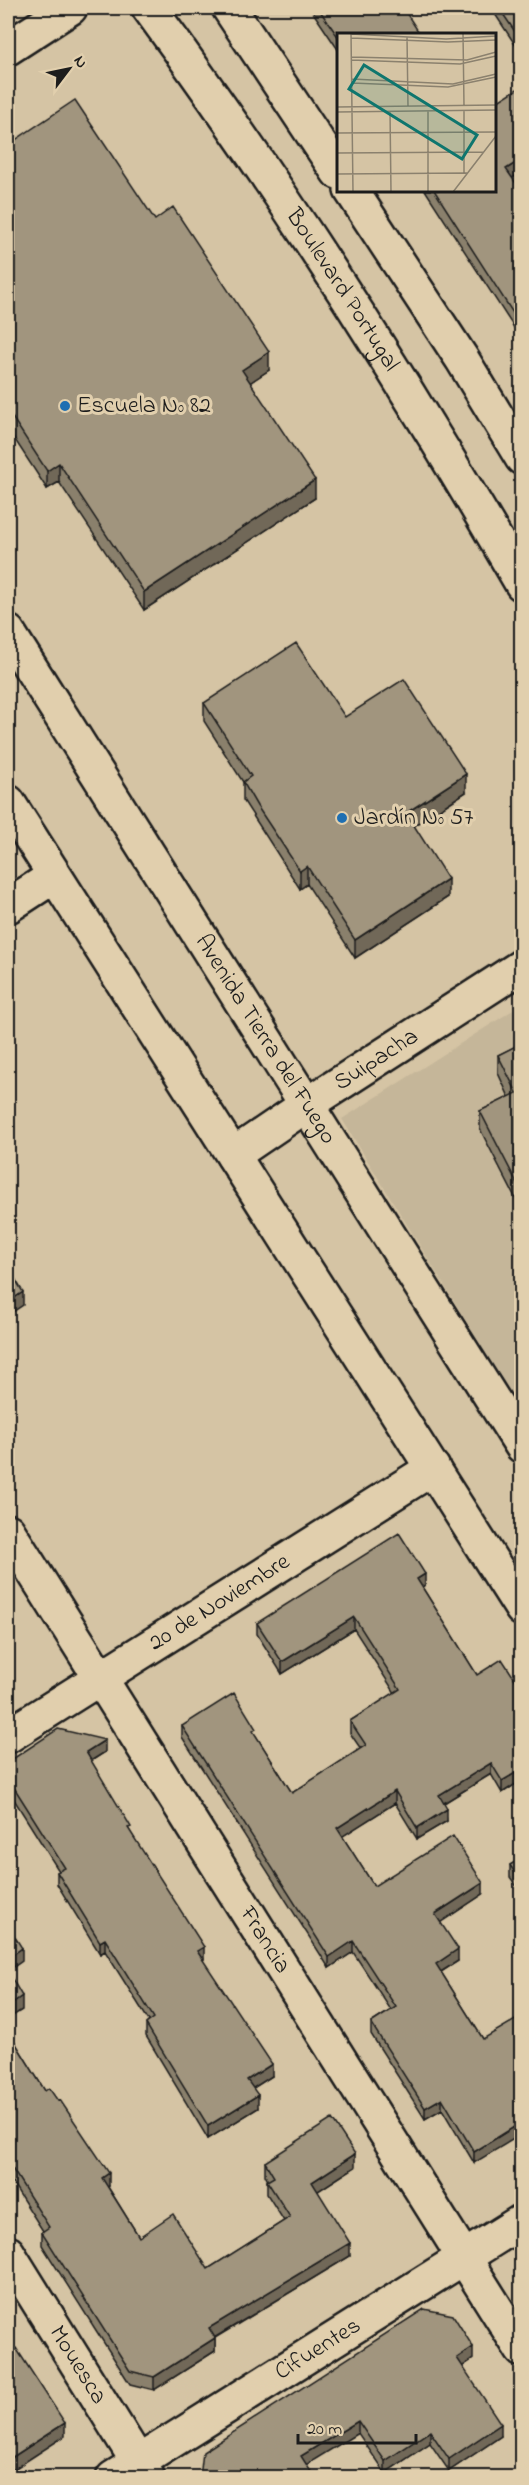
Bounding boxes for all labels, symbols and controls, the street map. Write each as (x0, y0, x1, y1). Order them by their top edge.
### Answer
inset map (337, 33, 496, 192)
north arrow (39, 39, 99, 99)
text: N (67, 51, 93, 73)
street label: Boulevard Portugal (276, 201, 408, 379)
place label: Escuela Nº 82 (77, 389, 211, 424)
marker: Escuela Nº 82 (58, 399, 72, 413)
place label: Jardín Nº 57 (354, 801, 474, 836)
marker: Jardín Nº 57 (335, 811, 349, 825)
street label: Avenida Tierra del Fuego (186, 928, 345, 1152)
street label: Suipacha (327, 1020, 426, 1100)
street label: 20 de Noviembre (142, 1545, 297, 1660)
street label: Francia (230, 1899, 299, 1981)
street label: Cifuentes (268, 2309, 368, 2390)
street label: Mouesca (40, 2319, 116, 2411)
scale bar (298, 2407, 416, 2445)
text: 20 m (307, 2417, 342, 2443)

